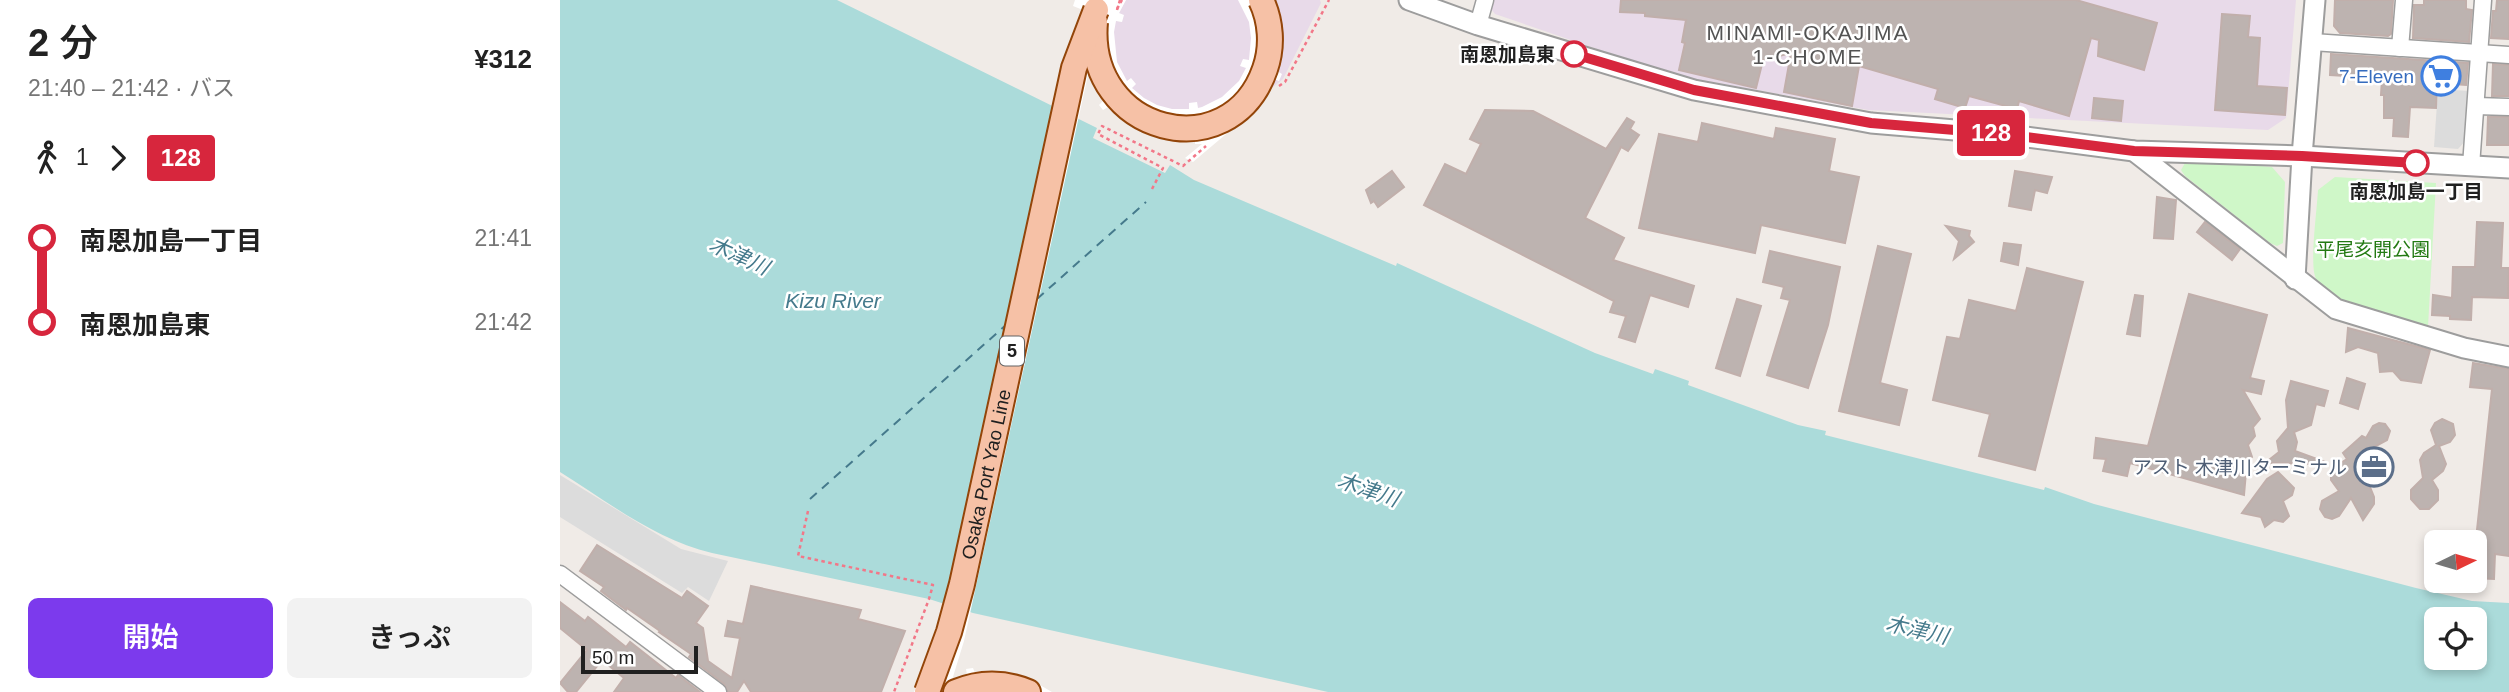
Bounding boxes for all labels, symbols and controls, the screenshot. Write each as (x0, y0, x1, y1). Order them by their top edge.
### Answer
district label: MINAMI-OKAJIMA 1-CHOME (1706, 21, 1910, 68)
text: 2 分 (28, 22, 98, 64)
marker: 南恩加島東 (1561, 41, 1587, 67)
text: ¥312 (474, 44, 532, 74)
place label: 南恩加島東 (1460, 44, 1555, 65)
supermarket icon: 7-Eleven (2420, 55, 2462, 97)
place label: 7-Eleven (2339, 66, 2414, 87)
text: 21:40 – 21:42 · バス (28, 75, 235, 101)
line badge: 128 (1951, 110, 2031, 156)
text: 128 (1971, 119, 2011, 146)
icon: walk (28, 139, 66, 177)
icon: forward (99, 139, 137, 177)
text: 1 (76, 144, 89, 170)
text: 128 (161, 144, 201, 171)
marker: 南恩加島一丁目 (2403, 150, 2429, 176)
place label: 南恩加島一丁目 (2349, 181, 2483, 202)
text: 21:41 (474, 225, 532, 251)
text: 南恩加島一丁目 (80, 226, 262, 256)
water label: 木津川 (706, 232, 774, 280)
park label: 平尾亥開公園 (2316, 239, 2430, 260)
water label: Kizu River (785, 289, 882, 312)
text: 21:42 (474, 309, 532, 335)
text: 南恩加島東 (80, 310, 210, 340)
road number: 5 (1000, 337, 1024, 366)
street label: Osaka Port Yao Line (958, 387, 1015, 561)
office icon: アスト 木津川ターミナル (2353, 446, 2395, 488)
place label: アスト 木津川ターミナル (2133, 457, 2347, 478)
water label: 木津川 (1335, 468, 1404, 511)
north arrow (2424, 530, 2487, 593)
map controls (2424, 530, 2487, 670)
button: 開始 (28, 598, 273, 678)
button: きっぷ (287, 598, 532, 678)
button: locate (2424, 607, 2487, 670)
water label: 木津川 (1884, 611, 1952, 648)
scale bar (581, 643, 698, 675)
text: 50 m (592, 647, 634, 668)

